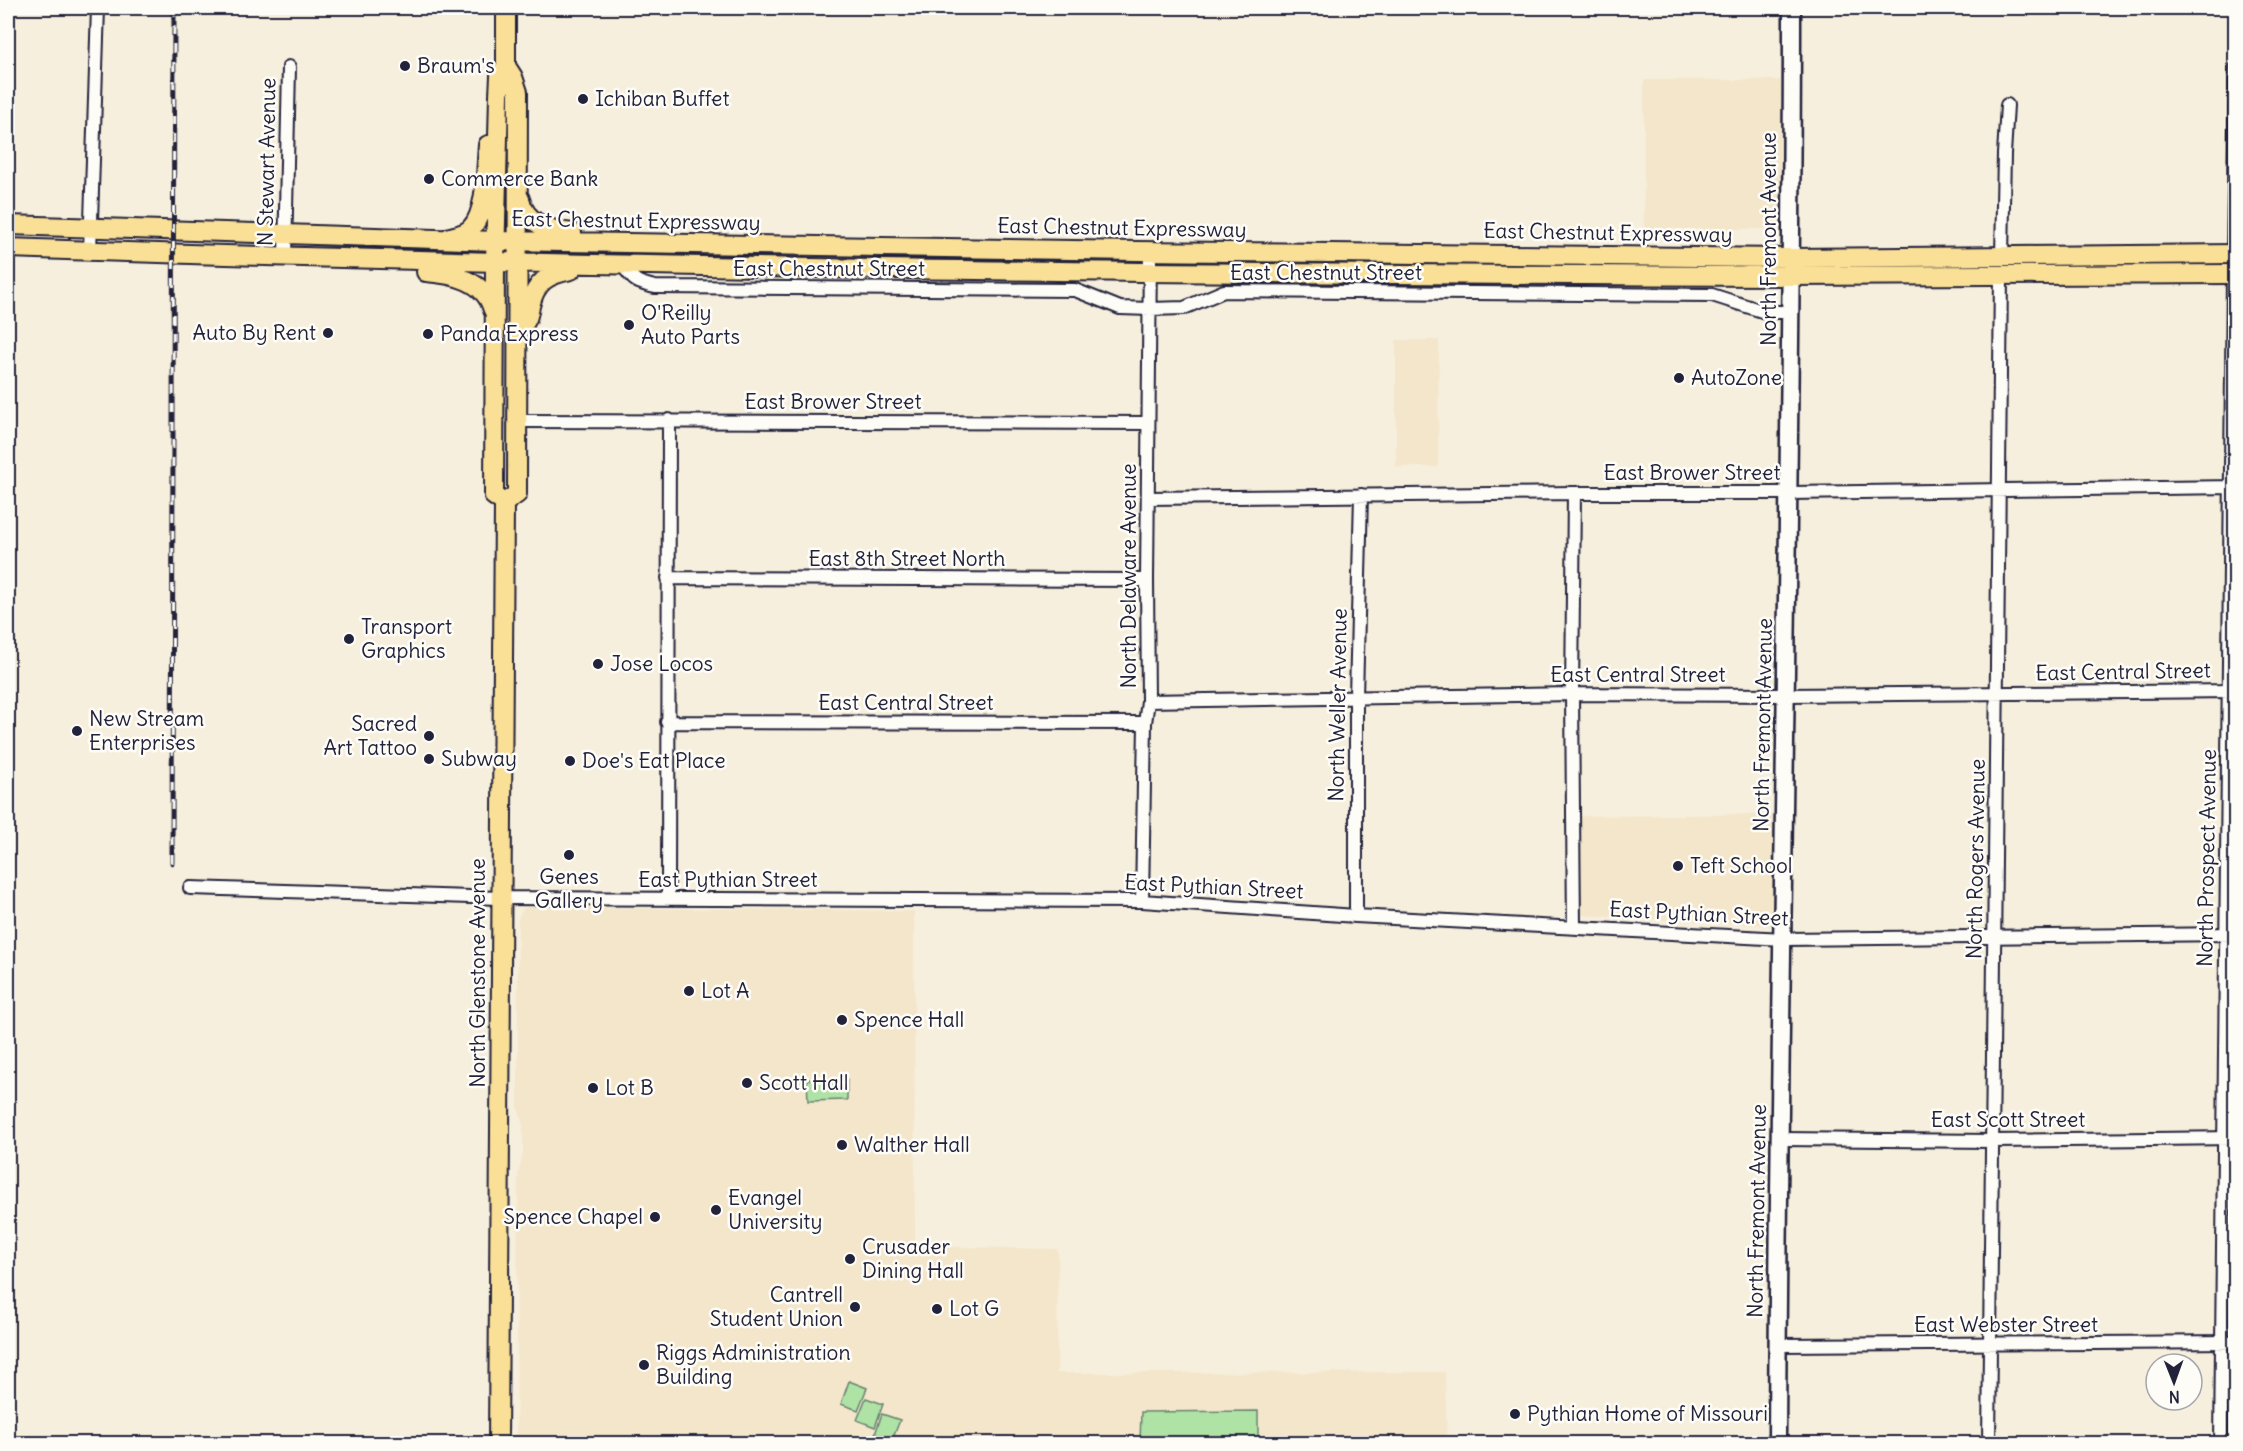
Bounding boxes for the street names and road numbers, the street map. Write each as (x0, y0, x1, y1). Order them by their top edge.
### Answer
street label: N Stewart Avenue (252, 78, 281, 246)
street label: North Fremont Avenue (1755, 132, 1782, 346)
street label: East Chestnut Expressway (511, 205, 761, 236)
street label: East Chestnut Expressway (997, 212, 1247, 243)
street label: East Chestnut Expressway (1483, 217, 1733, 248)
street label: East Chestnut Street (733, 255, 925, 282)
street label: East Chestnut Street (1230, 259, 1422, 286)
street label: East Brower Street (744, 388, 922, 415)
street label: East Brower Street (1603, 459, 1781, 486)
street label: North Delaware Avenue (1115, 464, 1142, 688)
street label: East 8th Street North (809, 545, 1005, 572)
street label: North Weller Avenue (1322, 608, 1353, 802)
street label: North Fremont Avenue (1747, 618, 1778, 832)
street label: East Central Street (2035, 656, 2211, 687)
street label: East Central Street (1550, 661, 1726, 688)
street label: East Central Street (818, 689, 994, 716)
street label: North Prospect Avenue (2191, 749, 2222, 967)
street label: North Rogers Avenue (1960, 759, 1991, 959)
street label: North Glenstone Avenue (464, 858, 491, 1088)
street label: East Pythian Street (638, 866, 818, 893)
street label: East Pythian Street (1124, 868, 1304, 905)
street label: East Pythian Street (1609, 895, 1789, 932)
street label: North Fremont Avenue (1741, 1104, 1772, 1318)
street label: East Scott Street (1931, 1106, 2085, 1133)
street label: East Webster Street (1914, 1311, 2098, 1338)

